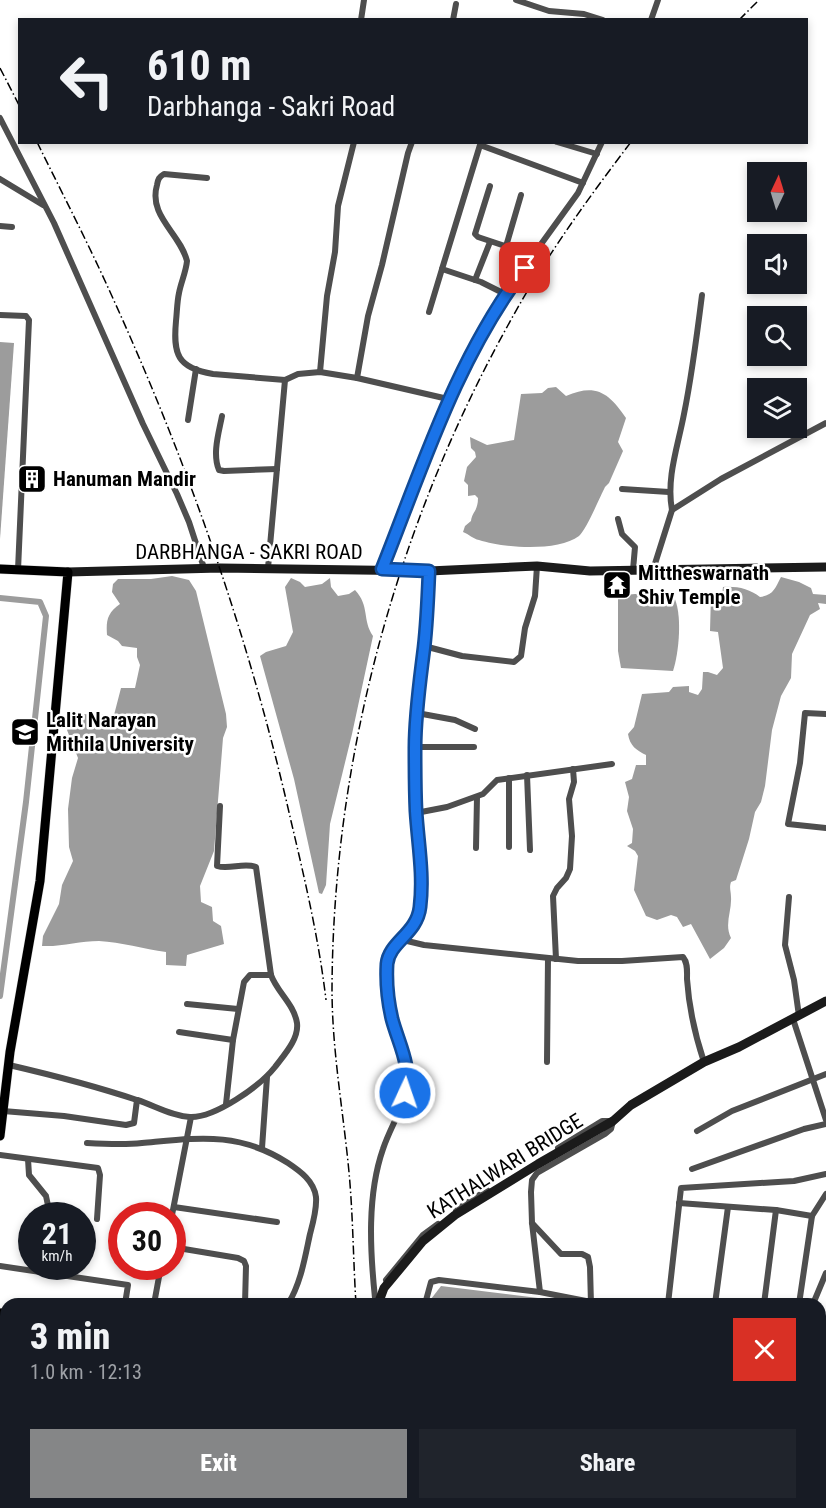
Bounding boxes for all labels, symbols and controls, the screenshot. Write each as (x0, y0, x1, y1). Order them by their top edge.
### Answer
text: 610 m (147, 41, 252, 90)
icon: left (48, 42, 126, 120)
text: Darbhanga - Sakri Road (147, 91, 395, 123)
north arrow (747, 162, 807, 222)
map controls (747, 162, 807, 438)
button: sound (747, 234, 807, 294)
pin (499, 242, 550, 293)
icon: arrive (508, 251, 541, 284)
button: search (747, 306, 807, 366)
button: layers (747, 378, 807, 438)
building icon: Hanuman Mandir (16, 463, 48, 495)
place label: Hanuman Mandir (53, 467, 196, 491)
street label: DARBHANGA - SAKRI ROAD (135, 540, 363, 564)
place label: Mittheswarnath Shiv Temple (638, 561, 769, 609)
temple icon: Mittheswarnath Shiv Temple (601, 569, 633, 601)
place label: Lalit Narayan Mithila University (46, 708, 194, 756)
school or university icon: Lalit Narayan Mithila University (9, 716, 41, 748)
position arrow (373, 1061, 437, 1125)
street label: KATHALWARI BRIDGE (423, 1109, 587, 1223)
speed limit sign: 30 (108, 1202, 186, 1280)
text: 21 (42, 1216, 72, 1251)
text: km/h (42, 1247, 72, 1265)
text: 3 min (30, 1316, 110, 1358)
button: close (733, 1318, 796, 1381)
text: 1.0 km · 12:13 (30, 1360, 142, 1384)
button: Exit (30, 1429, 407, 1498)
button: Share (419, 1429, 796, 1498)

